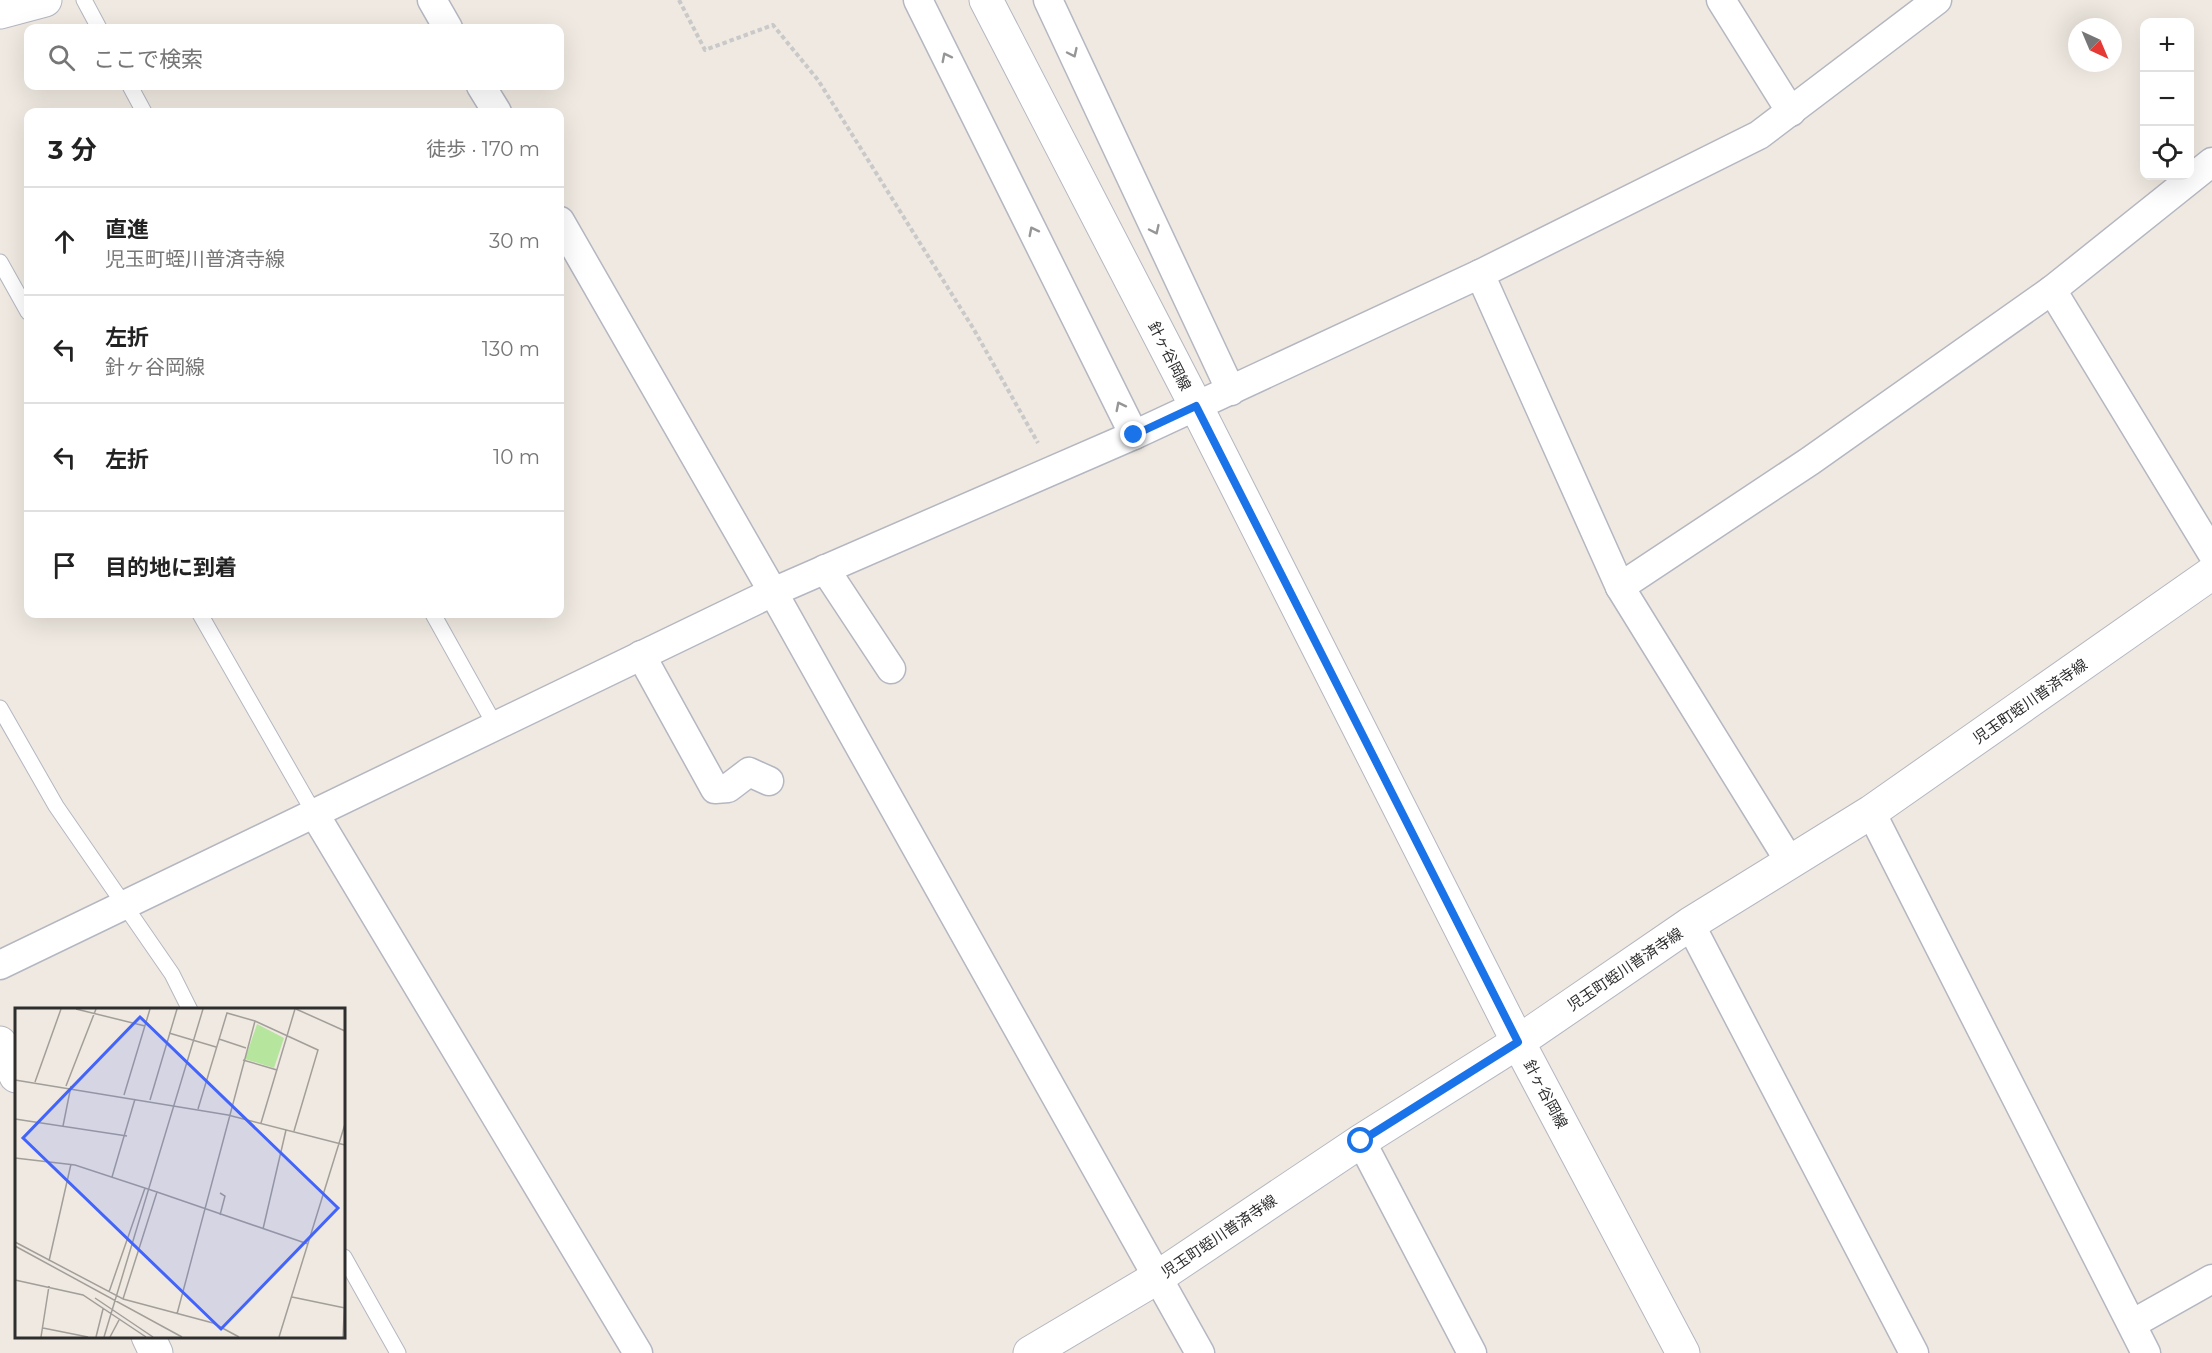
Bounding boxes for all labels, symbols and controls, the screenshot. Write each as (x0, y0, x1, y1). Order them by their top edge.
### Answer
north arrow (2068, 18, 2122, 72)
map controls (2140, 18, 2194, 180)
button: + (2140, 18, 2194, 72)
search box (24, 24, 564, 90)
icon: search (45, 41, 78, 74)
text: ここで検索 (93, 46, 203, 73)
one-way arrow (1065, 46, 1077, 57)
one-way arrow (942, 52, 953, 63)
button: − (2140, 72, 2194, 126)
button: locate (2140, 126, 2194, 180)
text: 3 分 (48, 134, 97, 166)
text: 徒歩 · 170 m (426, 137, 540, 161)
text: 直進 (105, 216, 149, 243)
one-way arrow (1148, 223, 1160, 234)
icon: ahead (48, 225, 81, 258)
one-way arrow (1029, 227, 1040, 238)
text: 30 m (489, 229, 540, 253)
text: 児玉町蛭川普済寺線 (105, 247, 285, 271)
street label: 針ヶ谷岡線 (1145, 318, 1195, 394)
text: 左折 (105, 324, 149, 351)
icon: left (48, 333, 81, 366)
text: 130 m (482, 337, 540, 361)
text: 針ヶ谷岡線 (105, 355, 205, 379)
one-way arrow (1116, 401, 1127, 412)
route end (1120, 421, 1146, 447)
icon: left (48, 441, 81, 474)
text: 10 m (493, 445, 540, 469)
text: 左折 (105, 446, 149, 473)
icon: arrive (48, 549, 81, 582)
text: 目的地に到着 (105, 554, 237, 581)
street label: 児玉町蛭川普済寺線 (1969, 654, 2091, 748)
street label: 児玉町蛭川普済寺線 (1564, 923, 1686, 1015)
inset map (15, 1008, 345, 1338)
street label: 針ヶ谷岡線 (1520, 1056, 1572, 1132)
route start (1347, 1127, 1373, 1153)
street label: 児玉町蛭川普済寺線 (1158, 1190, 1280, 1282)

